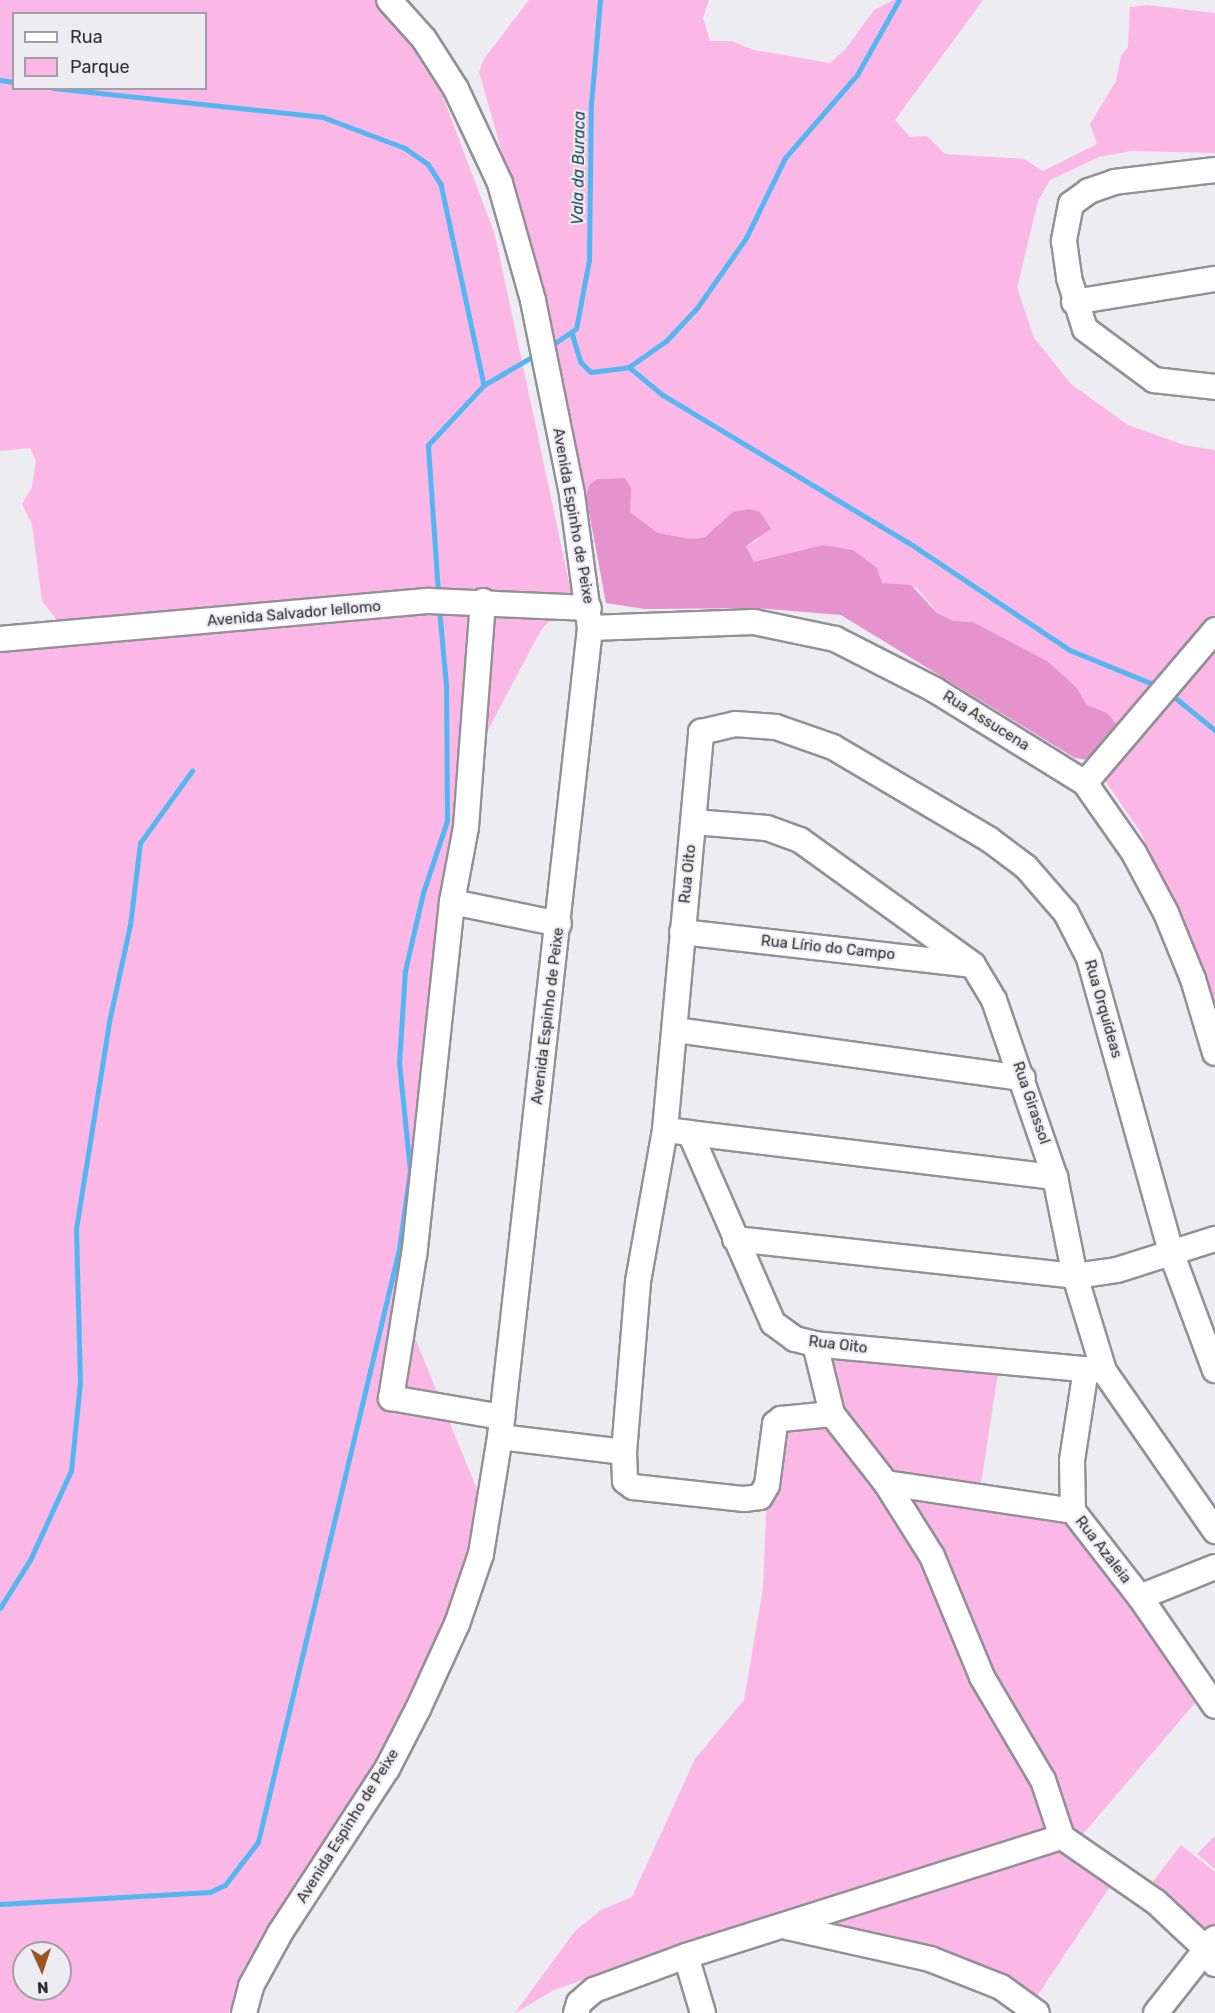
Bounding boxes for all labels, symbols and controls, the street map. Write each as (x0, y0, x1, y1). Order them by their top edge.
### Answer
legend (12, 12, 207, 90)
text: Rua (70, 26, 103, 48)
text: Parque (70, 56, 130, 78)
water label: Vala da Buraca (568, 111, 590, 225)
street label: Avenida Espinho de Peixe (549, 427, 597, 605)
street label: Avenida Salvador Iellomo (206, 597, 382, 631)
street label: Rua Assucena (939, 687, 1033, 755)
street label: Rua Oito (676, 844, 700, 904)
street label: Avenida Espinho de Peixe (528, 926, 568, 1106)
street label: Rua Lírio do Campo (760, 932, 896, 964)
street label: Rua Orquídeas (1080, 958, 1126, 1060)
street label: Rua Girassol (1008, 1059, 1054, 1147)
street label: Rua Oito (808, 1332, 868, 1358)
street label: Rua Azaleia (1071, 1513, 1135, 1587)
street label: Avenida Espinho de Peixe (293, 1746, 403, 1906)
north arrow (12, 1941, 72, 2001)
text: N (37, 1978, 49, 1997)

